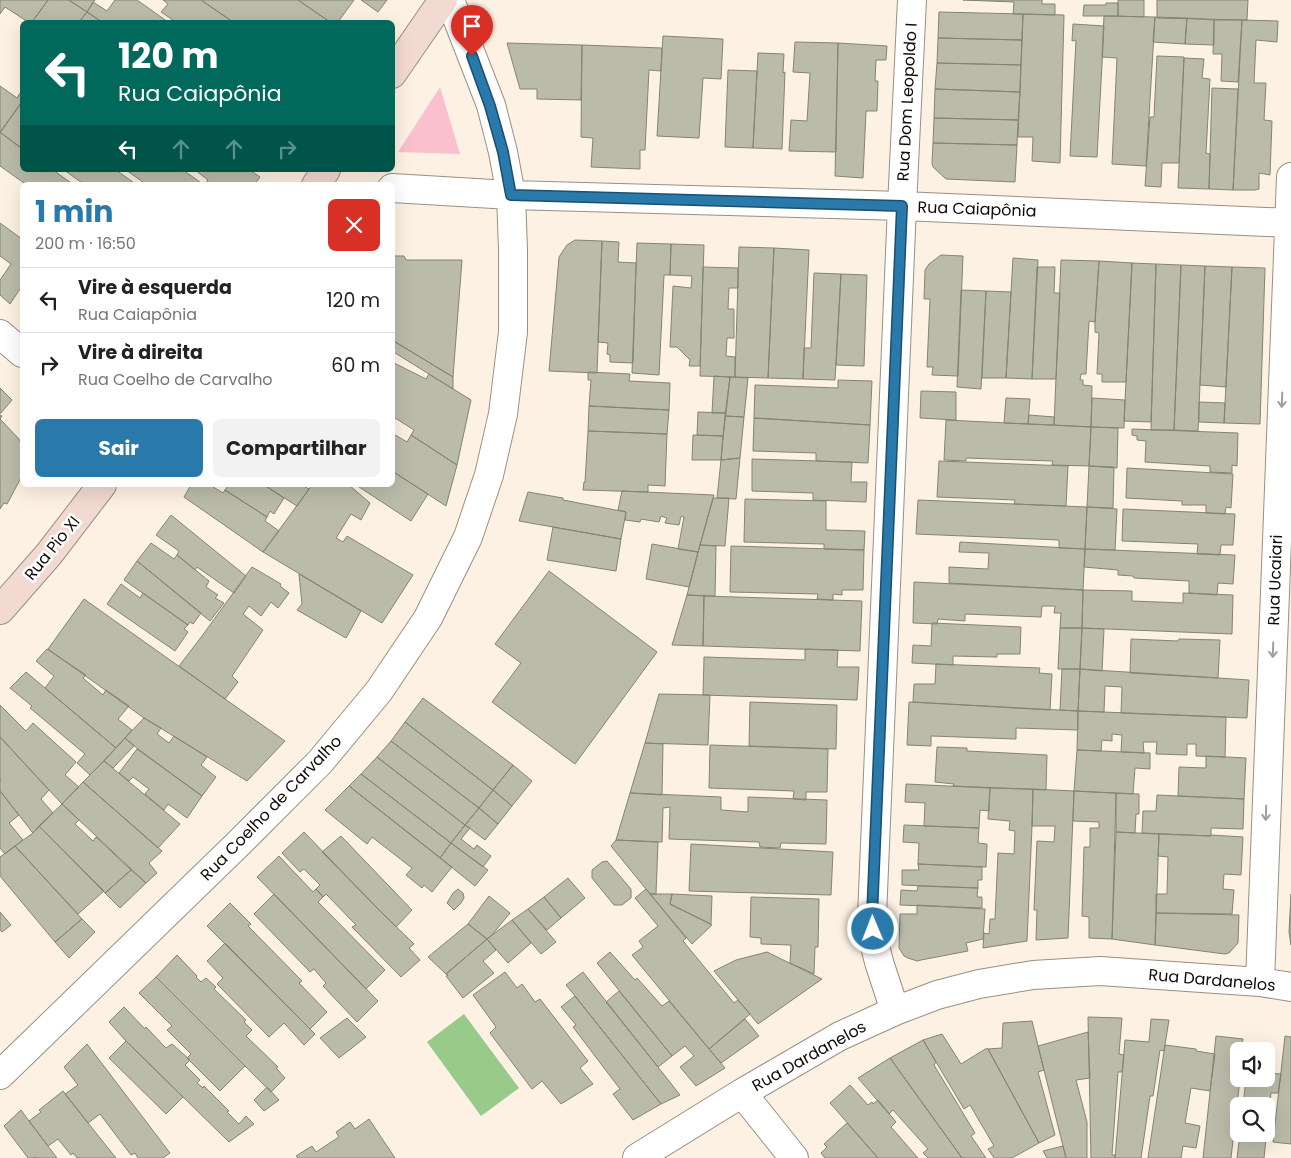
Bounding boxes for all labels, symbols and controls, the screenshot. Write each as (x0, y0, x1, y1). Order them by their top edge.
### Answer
pin (451, 5, 493, 56)
icon: arrive (458, 12, 486, 40)
street label: Rua Dom Leopoldo I (891, 22, 923, 182)
text: 120 m (118, 31, 218, 80)
icon: left (35, 40, 100, 105)
text: Rua Caiapônia (118, 78, 282, 109)
icon: left (114, 135, 142, 163)
icon: ahead (167, 135, 195, 163)
icon: ahead (220, 135, 248, 163)
icon: right (273, 135, 301, 163)
text: 1 min (35, 190, 113, 233)
street label: Rua Caiapônia (917, 195, 1037, 223)
button: close (328, 199, 380, 251)
text: 200 m · 16:50 (35, 232, 136, 255)
text: Vire à esquerda (78, 274, 232, 301)
icon: left (35, 286, 63, 314)
text: 120 m (326, 287, 380, 314)
text: Rua Caiapônia (78, 303, 197, 326)
text: Vire à direita (78, 339, 203, 366)
icon: right (35, 351, 63, 379)
text: 60 m (331, 352, 380, 379)
text: Rua Coelho de Carvalho (78, 368, 273, 391)
one-way arrow (1277, 392, 1287, 408)
button: Sair (35, 419, 203, 477)
button: Compartilhar (213, 419, 380, 477)
street label: Rua Pio XI (19, 511, 85, 585)
street label: Rua Ucaiari (1262, 534, 1288, 626)
one-way arrow (1268, 642, 1277, 658)
street label: Rua Coelho de Carvalho (195, 730, 347, 886)
one-way arrow (1262, 804, 1271, 820)
position arrow (846, 902, 898, 954)
street label: Rua Dardanelos (1147, 963, 1277, 997)
street label: Rua Dardanelos (748, 1015, 870, 1097)
map controls (1230, 1042, 1275, 1142)
button: sound (1230, 1042, 1275, 1087)
button: search (1230, 1097, 1275, 1142)

